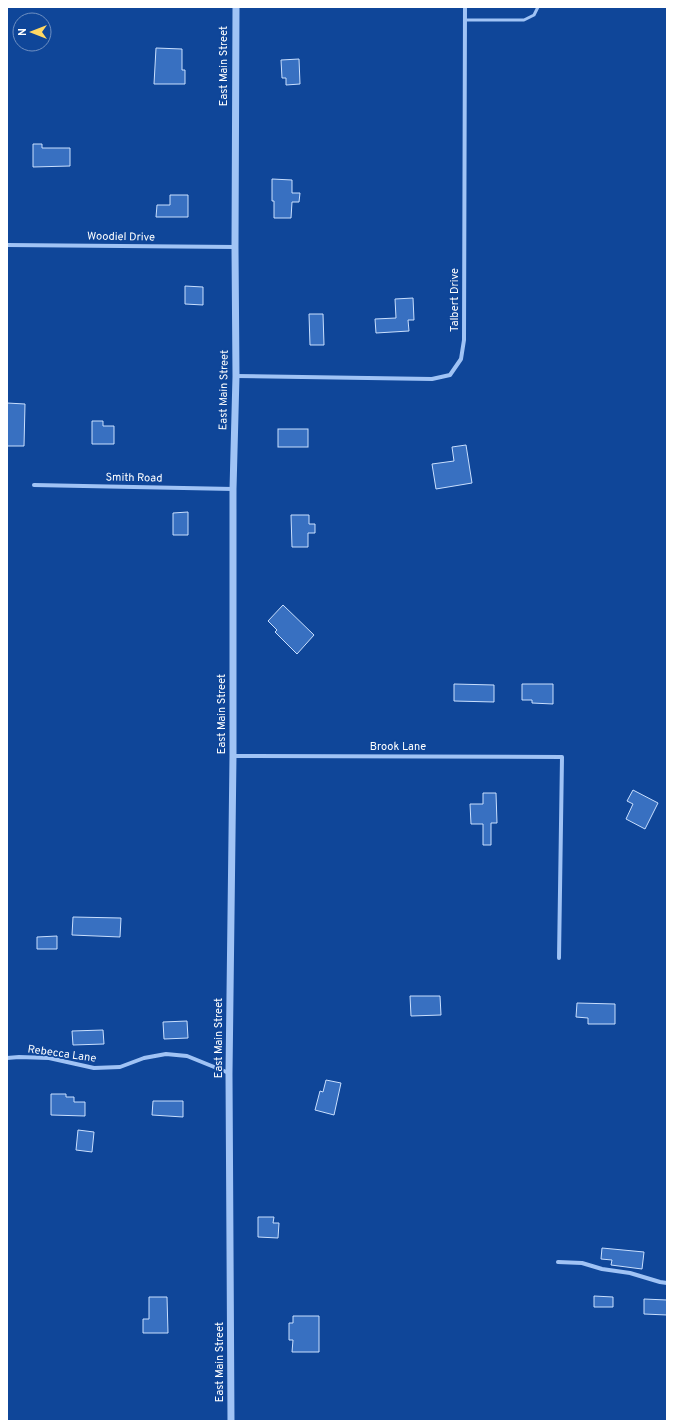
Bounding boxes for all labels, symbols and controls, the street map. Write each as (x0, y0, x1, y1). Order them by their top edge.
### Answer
north arrow (12, 12, 52, 52)
street label: East Main Street (217, 26, 231, 106)
text: N (16, 28, 30, 36)
street label: Woodiel Drive (87, 229, 155, 245)
street label: Talbert Drive (448, 268, 462, 332)
street label: East Main Street (216, 350, 232, 430)
street label: Smith Road (105, 471, 163, 485)
street label: East Main Street (215, 674, 229, 754)
street label: Brook Lane (370, 740, 426, 754)
street label: East Main Street (212, 998, 226, 1078)
street label: Rebecca Lane (27, 1042, 97, 1066)
street label: East Main Street (213, 1322, 227, 1402)

